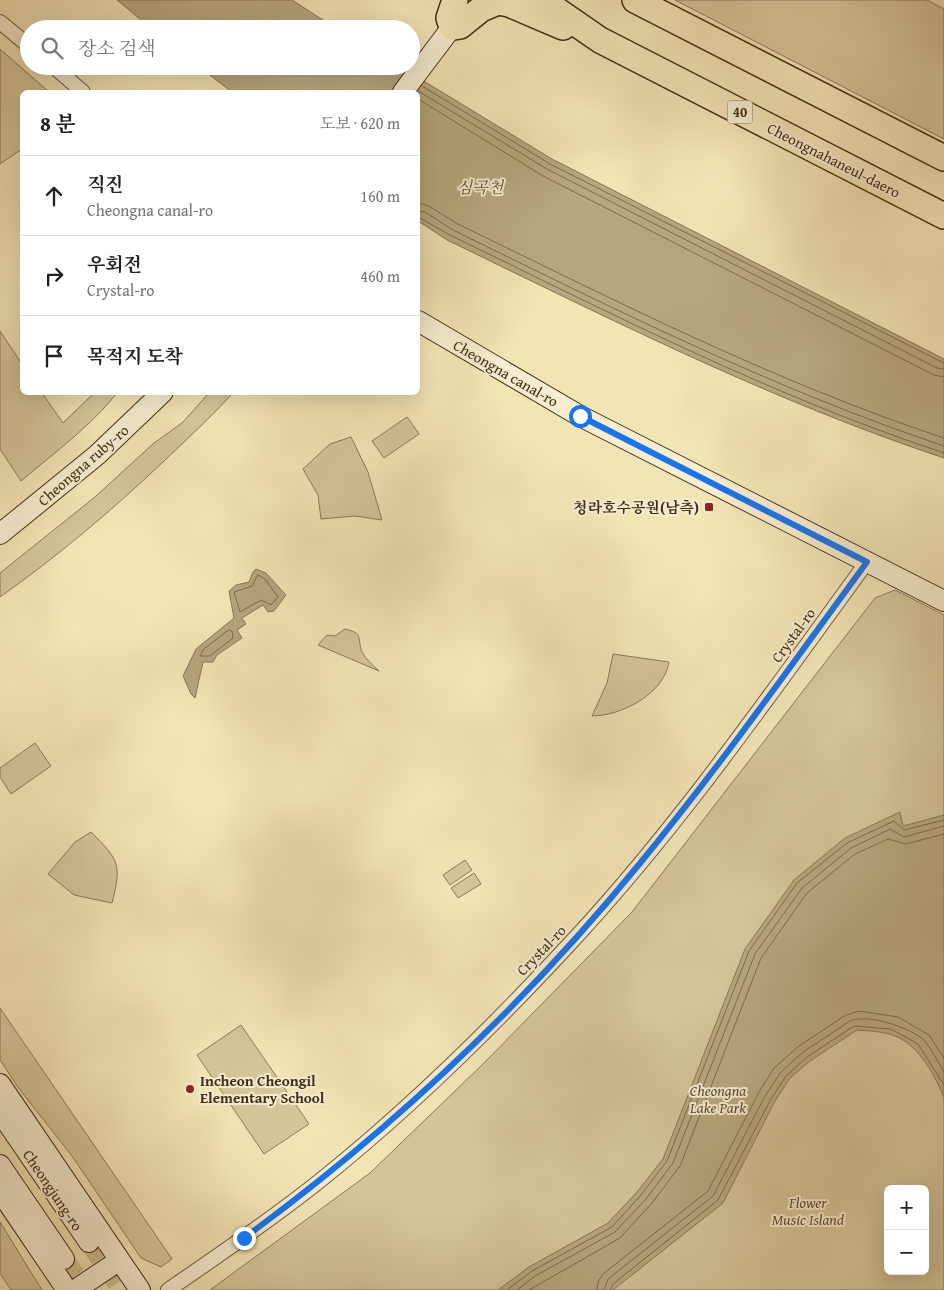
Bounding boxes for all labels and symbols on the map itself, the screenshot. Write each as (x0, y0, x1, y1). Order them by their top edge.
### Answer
road number: 40 (728, 100, 752, 124)
street label: Cheongnahaneul-daero (764, 117, 905, 203)
water label: 심곡천 (457, 175, 505, 199)
street label: Cheongna canal-ro (450, 334, 563, 412)
route start (569, 405, 592, 428)
street label: Cheongna ruby-ro (33, 419, 133, 510)
place label: 청라호수공원(남측) (573, 497, 699, 518)
marker: 청라호수공원(남측) (703, 501, 715, 513)
street label: Crystal-ro (766, 603, 820, 667)
street label: Crystal-ro (512, 920, 571, 980)
place label: Incheon Cheongil Elementary School (200, 1070, 325, 1108)
park label: Cheongna Lake Park (689, 1080, 746, 1118)
marker: Incheon Cheongil Elementary School (184, 1083, 196, 1095)
street label: Cheongjung-ro (18, 1145, 88, 1235)
park label: Flower Music Island (772, 1192, 844, 1230)
route end (233, 1227, 256, 1250)

